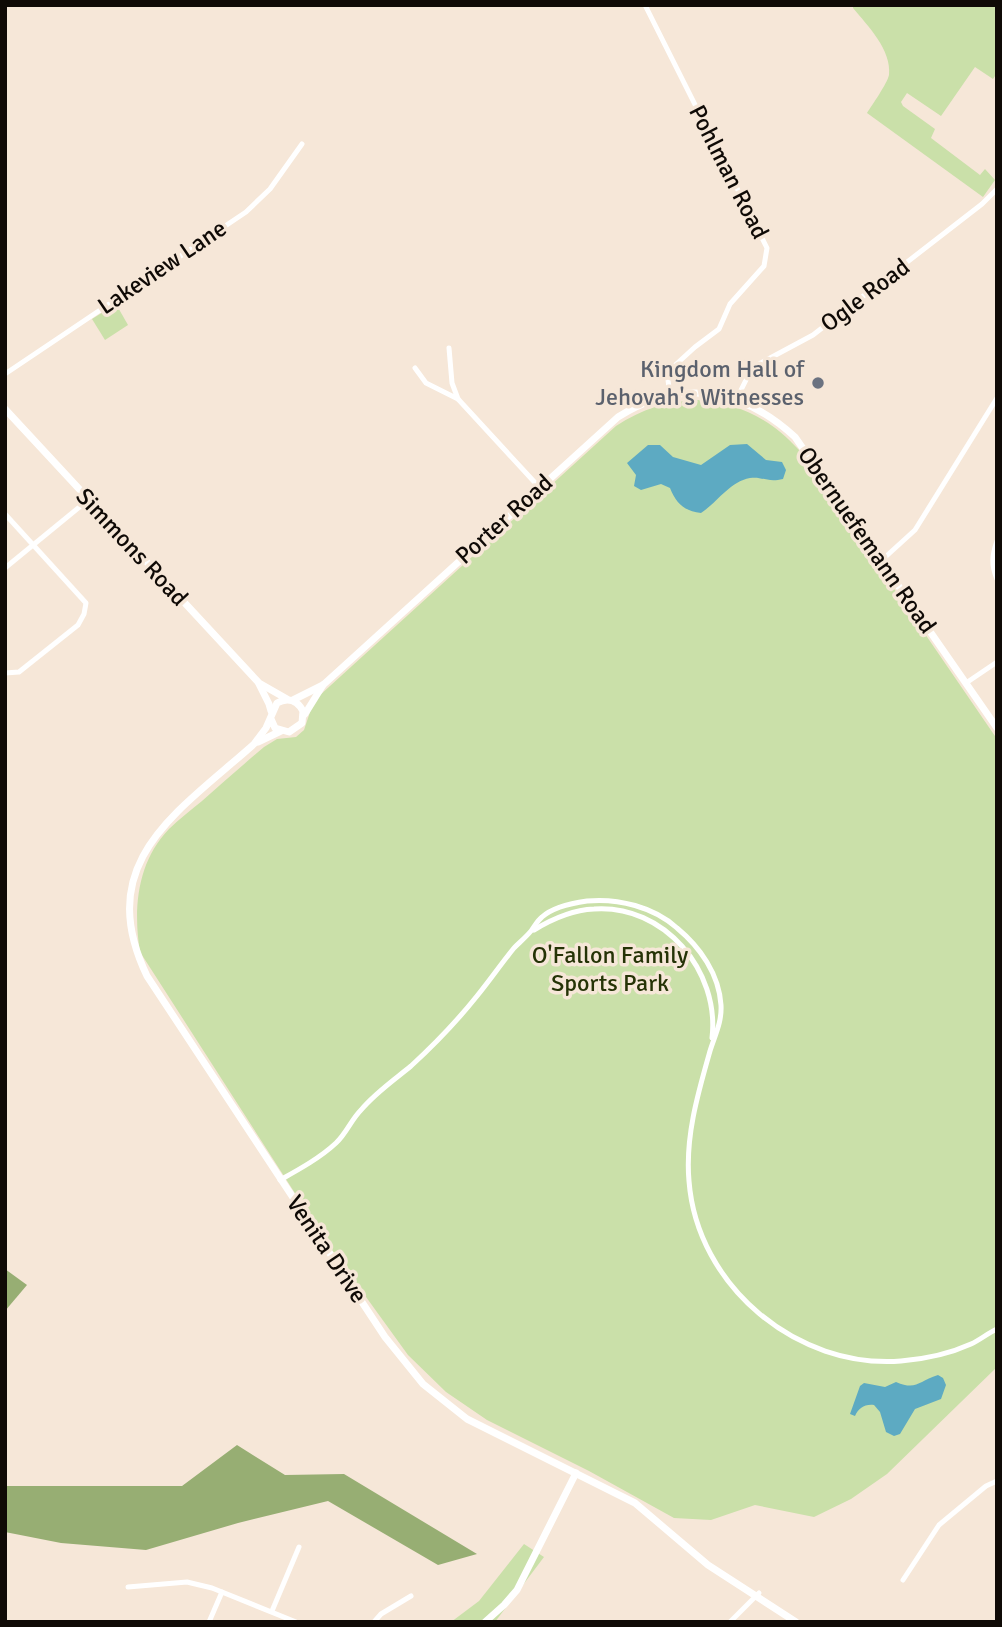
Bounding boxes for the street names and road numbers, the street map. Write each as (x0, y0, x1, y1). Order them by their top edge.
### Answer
street label: Pohlman Road (682, 100, 776, 244)
street label: Lakeview Lane (92, 213, 232, 321)
street label: Ogle Road (814, 252, 916, 338)
street label: Obernuefemann Road (791, 441, 943, 639)
street label: Porter Road (449, 468, 559, 570)
street label: Simmons Road (70, 482, 194, 612)
street label: Venita Drive (280, 1189, 374, 1309)

